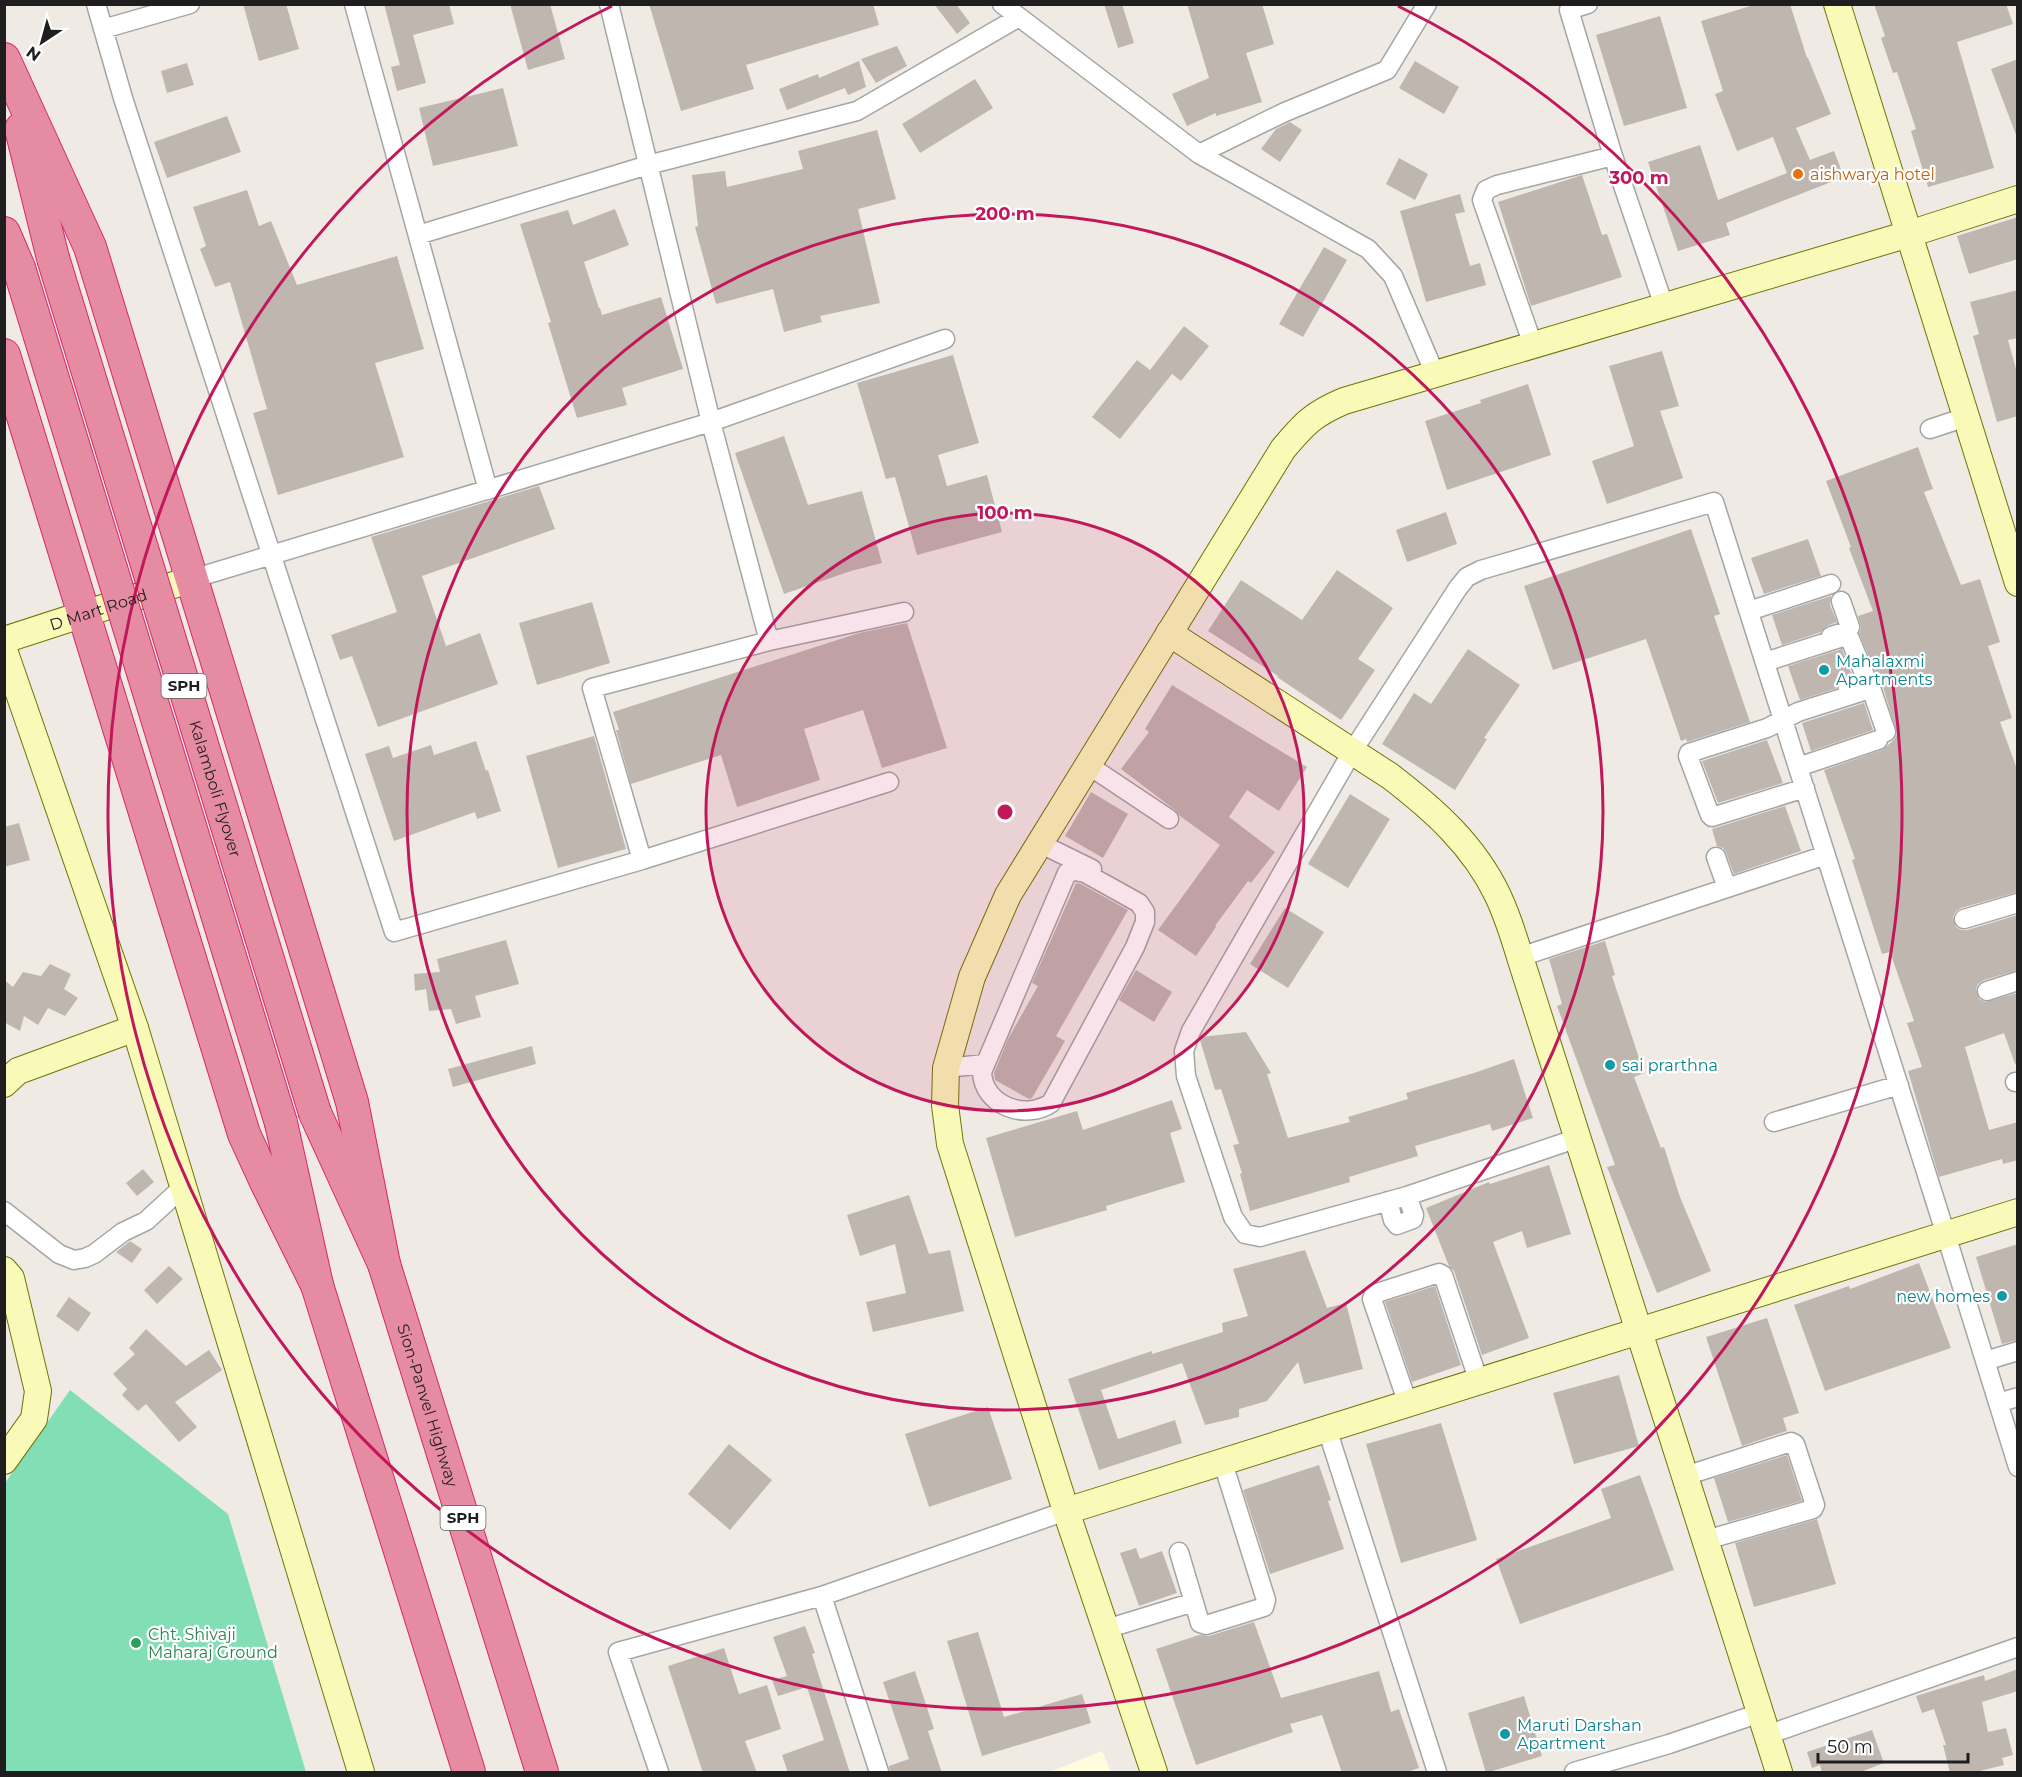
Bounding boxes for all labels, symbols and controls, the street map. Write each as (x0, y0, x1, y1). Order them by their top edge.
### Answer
north arrow (12, 12, 72, 72)
text: N (23, 42, 44, 65)
place label: aishwarya hotel (1810, 165, 1935, 184)
text: 300 m (1608, 167, 1669, 189)
marker: aishwarya hotel (1791, 167, 1805, 181)
text: 200 m (975, 203, 1035, 225)
text: 100 m (977, 502, 1033, 524)
street label: D Mart Road (47, 585, 149, 635)
place label: Mahalaxmi Apartments (1836, 652, 1933, 689)
marker: Mahalaxmi Apartments (1817, 663, 1831, 677)
road number: SPH (162, 674, 207, 698)
street label: Kalamboli Flyover (185, 718, 245, 860)
centre of rings (995, 802, 1015, 822)
place label: sai prarthna (1622, 1056, 1718, 1075)
marker: sai prarthna (1603, 1058, 1617, 1072)
place label: new homes (1896, 1287, 1990, 1306)
marker: new homes (1995, 1289, 2009, 1303)
street label: Sion-Panvel Highway (393, 1322, 462, 1490)
road number: SPH (440, 1506, 486, 1530)
place label: Cht. Shivaji Maharaj Ground (148, 1625, 278, 1662)
marker: Cht. Shivaji Maharaj Ground (129, 1636, 143, 1650)
place label: Maruti Darshan Apartment (1517, 1716, 1642, 1753)
scale bar (1818, 1726, 1968, 1764)
marker: Maruti Darshan Apartment (1498, 1727, 1512, 1741)
text: 50 m (1827, 1736, 1873, 1758)

